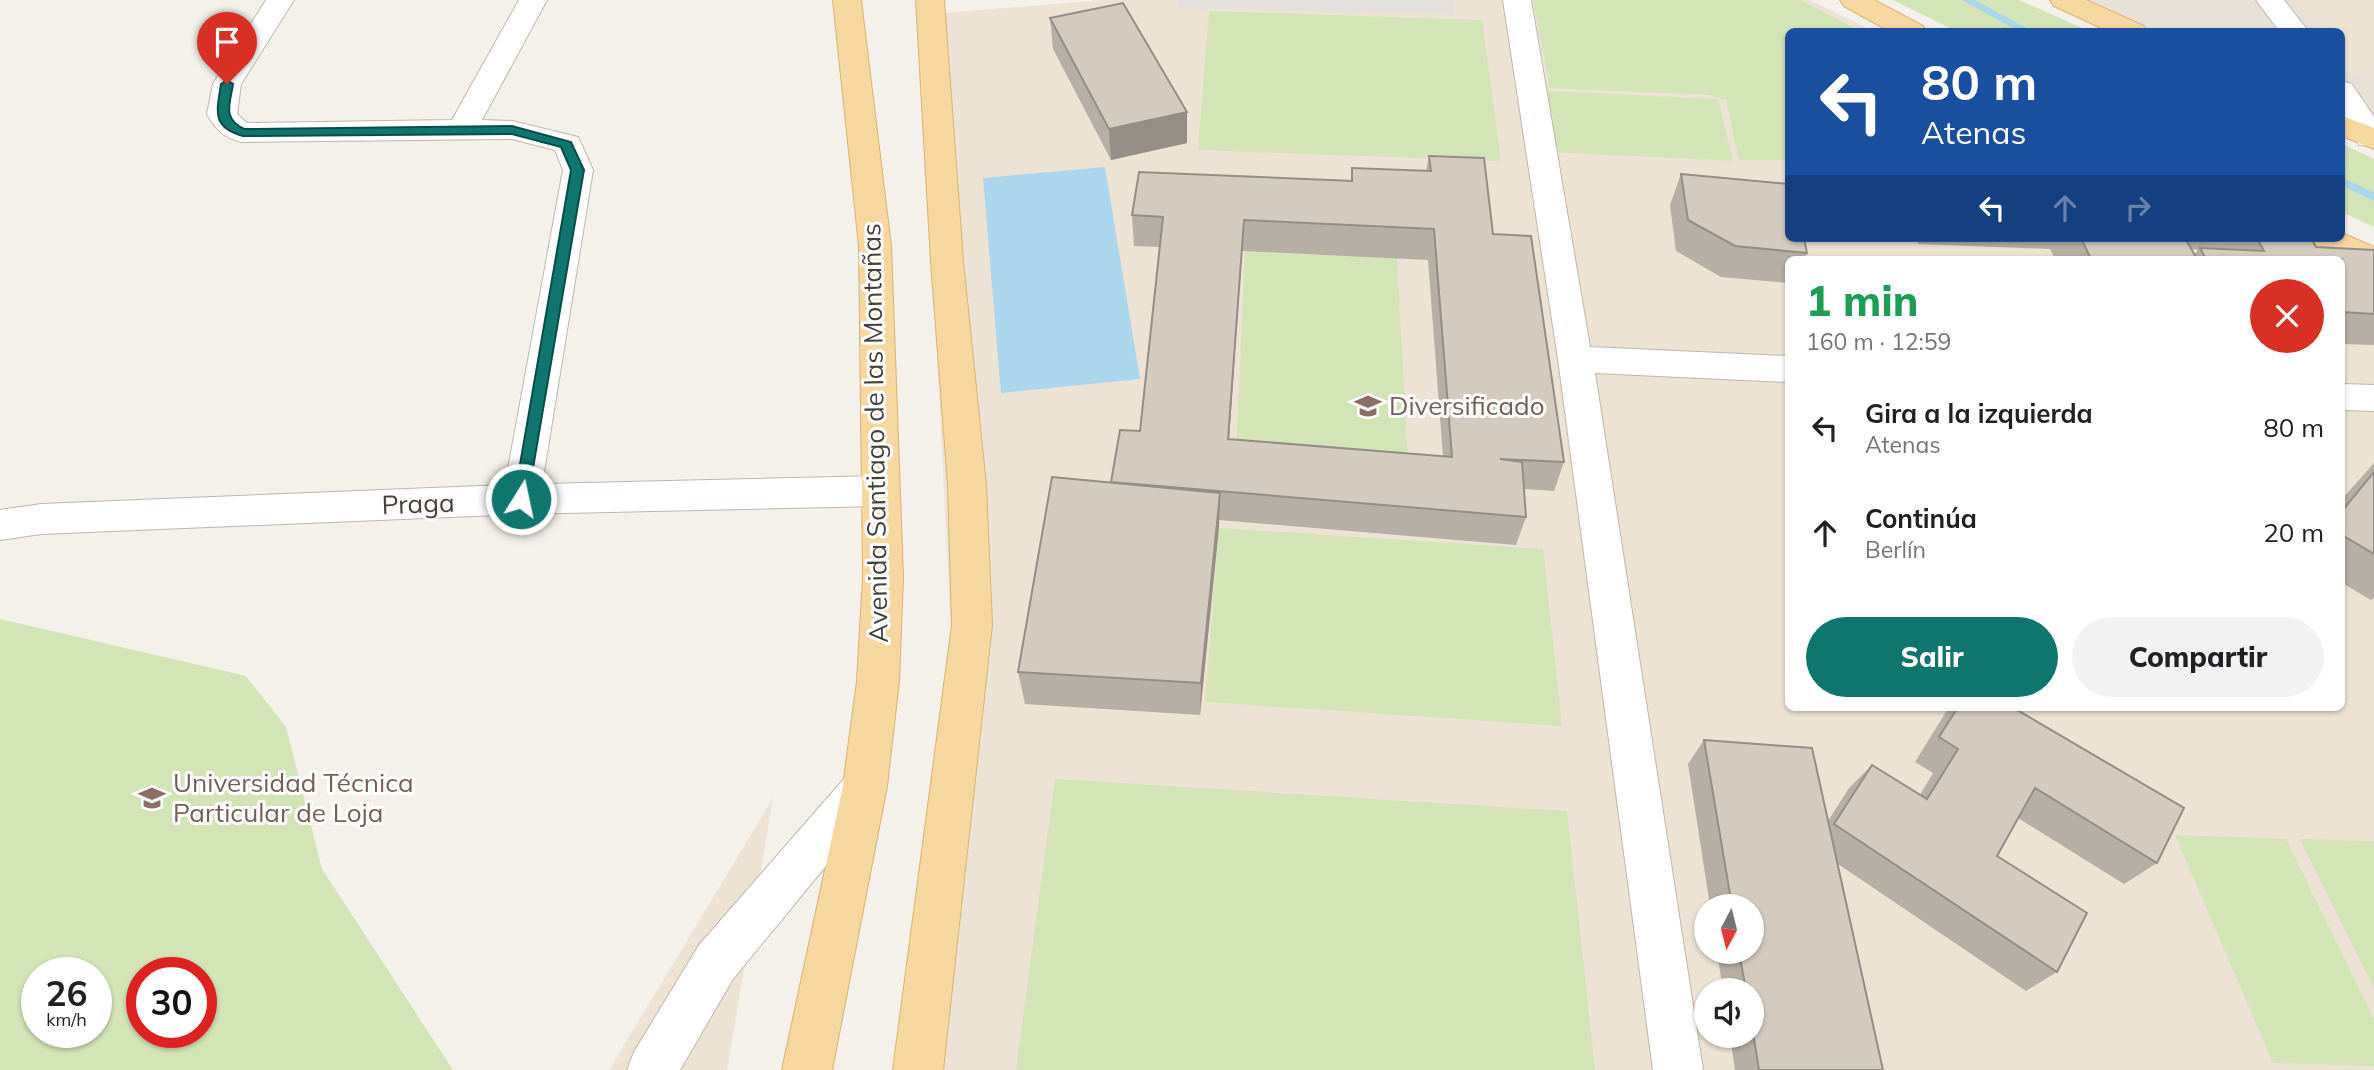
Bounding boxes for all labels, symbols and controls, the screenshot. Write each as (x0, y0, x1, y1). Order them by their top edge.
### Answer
pin (197, 12.0, 257, 84)
icon: arrive (208, 23, 246, 61)
text: 80 m (1921, 51, 2037, 112)
icon: left (1806, 56, 1897, 147)
text: Atenas (1921, 112, 2026, 152)
icon: left (1973, 189, 2011, 227)
icon: ahead (2046, 189, 2084, 227)
icon: right (2119, 189, 2157, 227)
street label: Avenida Santiago de las Montañas (854, 223, 895, 643)
text: 1 min (1806, 274, 1919, 327)
button: close (2250, 279, 2324, 353)
text: 160 m · 12:59 (1806, 327, 1951, 356)
place label: Diversificado (1389, 389, 1545, 422)
school or university icon: Diversificado (1353, 391, 1383, 421)
text: Gira a la izquierda (1865, 397, 2093, 430)
icon: left (1806, 409, 1844, 447)
text: 80 m (2263, 411, 2324, 444)
text: Atenas (1865, 430, 1941, 459)
position arrow (484, 462, 558, 536)
street label: Praga (381, 486, 455, 521)
text: Continúa (1865, 502, 1977, 535)
icon: ahead (1806, 514, 1844, 552)
text: 20 m (2263, 516, 2324, 549)
text: Berlín (1865, 535, 1926, 564)
button: Salir (1806, 617, 2058, 697)
button: Compartir (2072, 617, 2324, 697)
place label: Universidad Técnica Particular de Loja (173, 766, 414, 829)
school or university icon: Universidad Técnica Particular de Loja (137, 783, 167, 813)
north arrow (1694, 894, 1764, 964)
map controls (1694, 894, 1764, 1048)
speed limit sign: 30 (126, 957, 217, 1048)
text: 26 (45, 971, 88, 1015)
button: sound (1694, 978, 1764, 1048)
text: km/h (46, 1008, 87, 1031)

